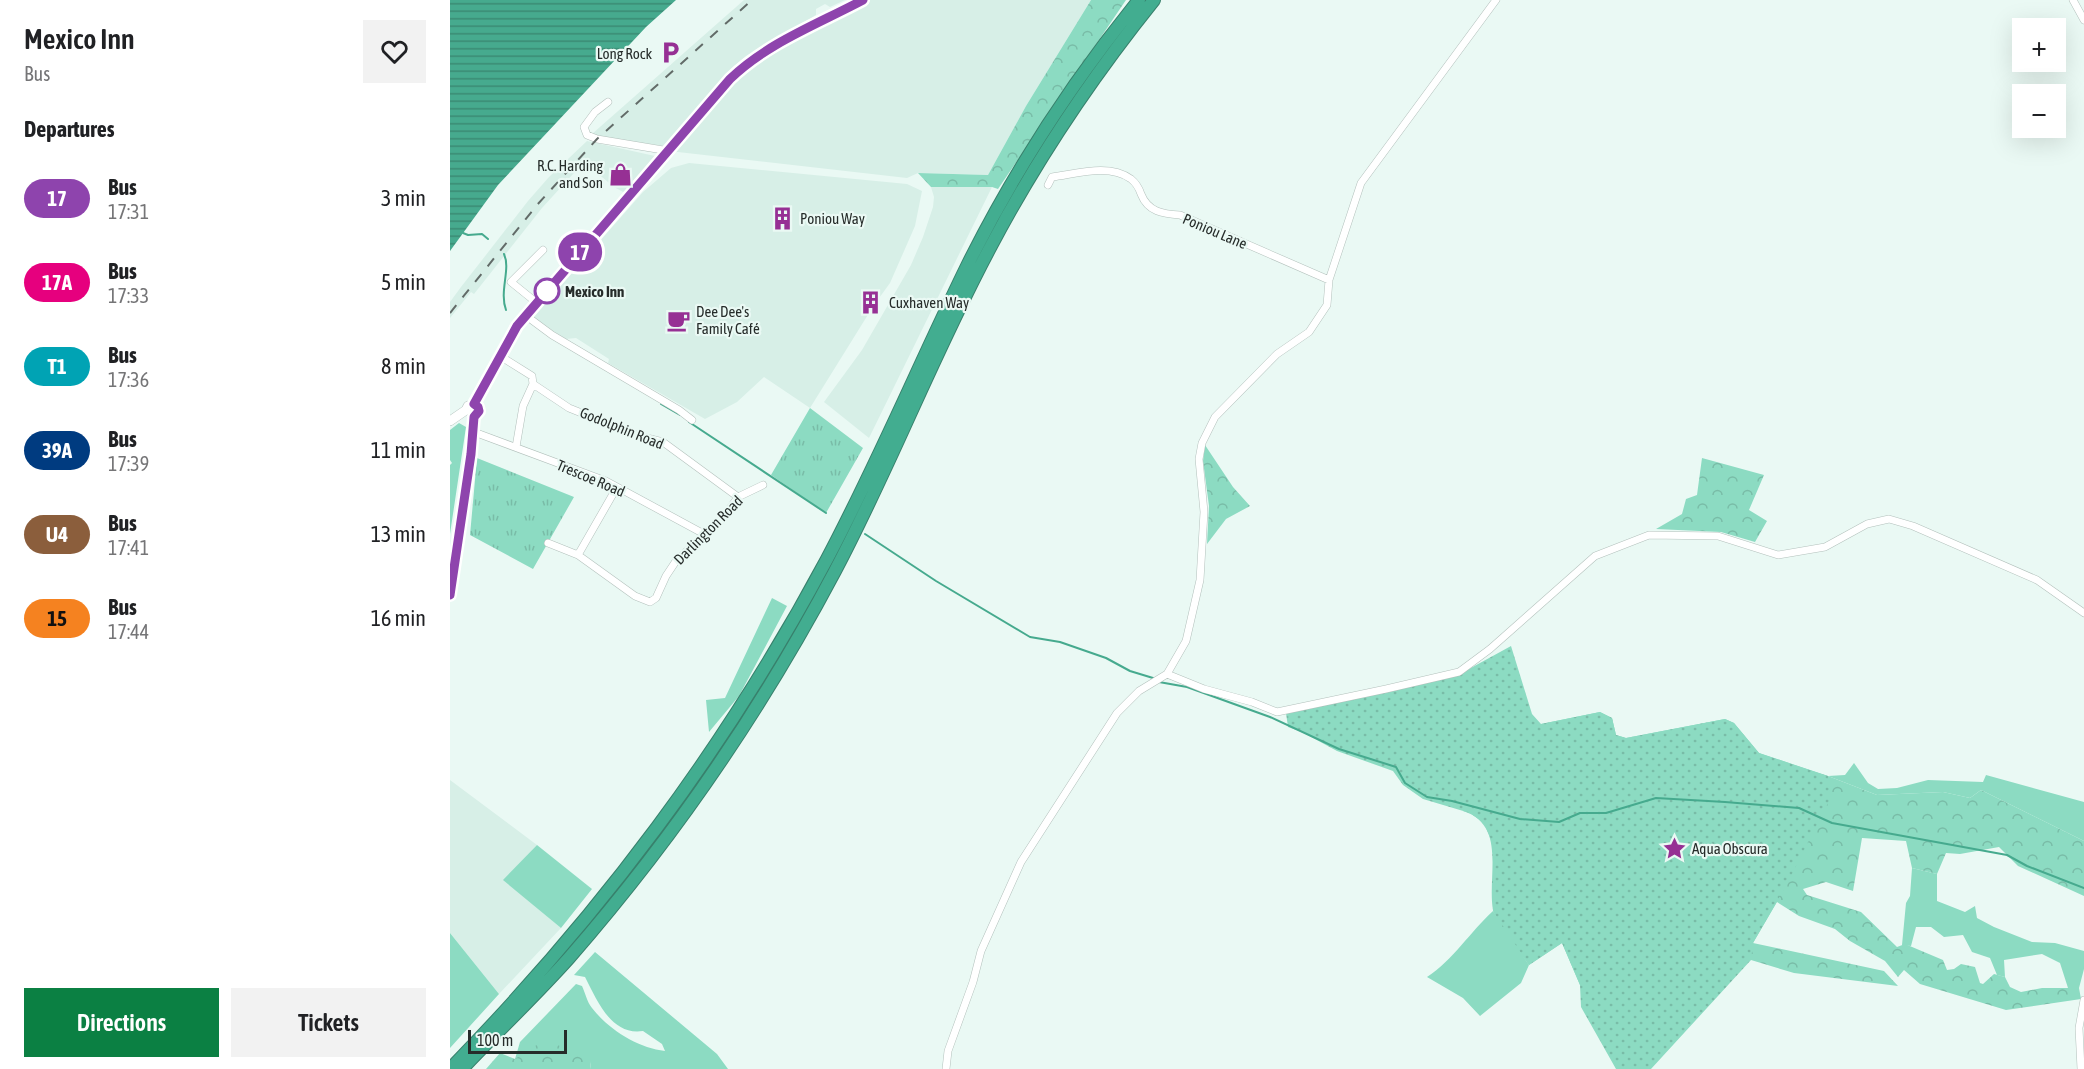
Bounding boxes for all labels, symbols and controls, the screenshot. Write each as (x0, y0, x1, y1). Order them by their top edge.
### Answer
map controls (2012, 18, 2066, 138)
button: + (2012, 18, 2066, 72)
button: heart (363, 20, 426, 83)
text: Mexico Inn (24, 23, 135, 55)
parking icon: Long Rock (657, 40, 683, 66)
place label: Long Rock (597, 45, 652, 62)
text: Bus (24, 62, 50, 85)
button: − (2012, 84, 2066, 138)
text: Departures (24, 116, 114, 142)
place label: R.C. Harding and Son (537, 157, 604, 191)
shop icon: R.C. Harding and Son (608, 161, 634, 187)
text: Bus (108, 174, 137, 200)
text: 3 min (381, 185, 426, 211)
text: 17 (47, 186, 67, 210)
text: 17:31 (108, 200, 149, 223)
building icon: Poniou Way (769, 205, 795, 231)
place label: Poniou Way (800, 210, 865, 227)
street label: Poniou Lane (1180, 210, 1250, 252)
line badge: 17 (553, 232, 607, 272)
text: 17 (570, 240, 590, 264)
text: Bus (108, 258, 137, 284)
text: 5 min (381, 269, 426, 295)
text: 17A (42, 270, 72, 294)
marker: Mexico Inn (534, 278, 560, 304)
place label: Mexico Inn (565, 283, 624, 300)
text: 17:33 (108, 284, 149, 307)
building icon: Cuxhaven Way (858, 289, 884, 315)
place label: Cuxhaven Way (889, 294, 969, 311)
place label: Dee Dee's Family Café (696, 303, 760, 337)
cafe icon: Dee Dee's Family Café (665, 307, 691, 333)
text: Bus (108, 342, 137, 368)
text: 8 min (381, 353, 426, 379)
text: T1 (47, 354, 67, 378)
text: 17:36 (108, 368, 149, 391)
street label: Godolphin Road (578, 403, 666, 453)
text: Bus (108, 426, 137, 452)
text: 11 min (371, 437, 426, 463)
text: 39A (42, 438, 72, 462)
text: 17:39 (108, 452, 149, 475)
street label: Trescoe Road (554, 456, 628, 500)
street label: Darlington Road (670, 492, 746, 568)
text: Bus (108, 510, 137, 536)
text: 13 min (371, 521, 426, 547)
text: U4 (46, 522, 68, 546)
text: 17:41 (108, 536, 149, 559)
text: Bus (108, 594, 137, 620)
text: 16 min (371, 605, 426, 631)
text: 15 (47, 606, 67, 630)
text: 17:44 (108, 620, 149, 643)
place icon: Aqua Obscura (1661, 835, 1687, 861)
place label: Aqua Obscura (1692, 840, 1768, 857)
button: Directions (24, 988, 219, 1057)
button: Tickets (231, 988, 426, 1057)
scale bar (468, 1027, 567, 1054)
text: 100 m (477, 1031, 513, 1049)

